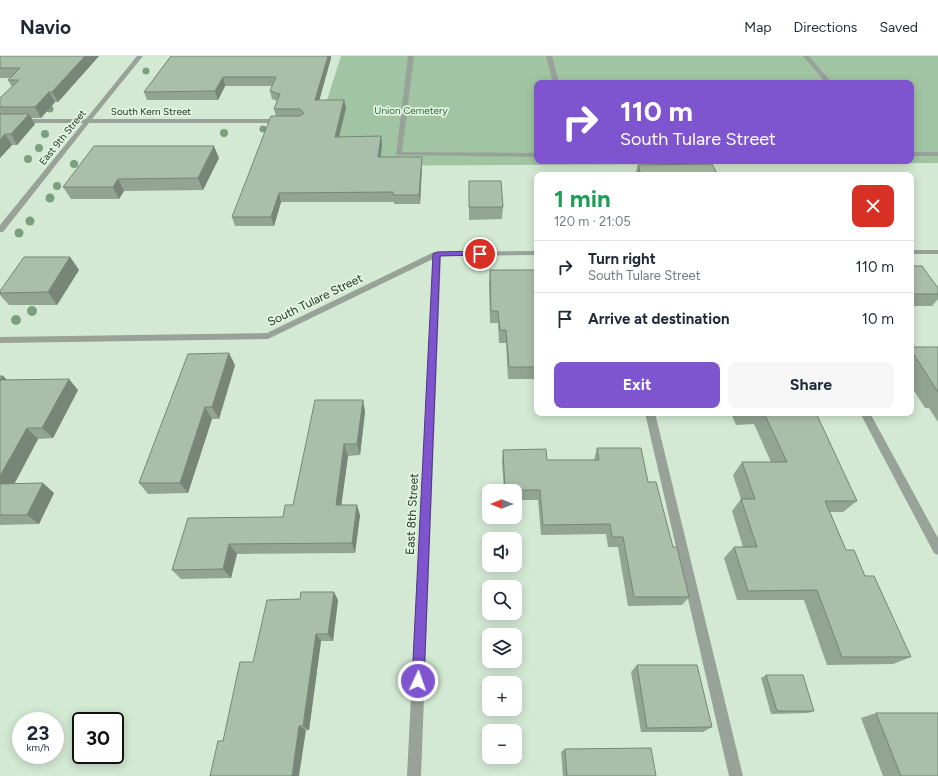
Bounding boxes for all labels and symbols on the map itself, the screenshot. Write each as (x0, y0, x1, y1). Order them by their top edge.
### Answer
park label: Union Cemetery (374, 104, 448, 117)
street label: South Kern Street (111, 105, 191, 118)
street label: East 9th Street (36, 107, 89, 168)
pin (463, 237, 497, 271)
street label: South Tulare Street (265, 271, 365, 329)
street label: East 8th Street (403, 472, 421, 555)
north arrow (482, 484, 522, 524)
position arrow (397, 660, 439, 702)
speed limit sign: 30 (72, 712, 124, 764)

